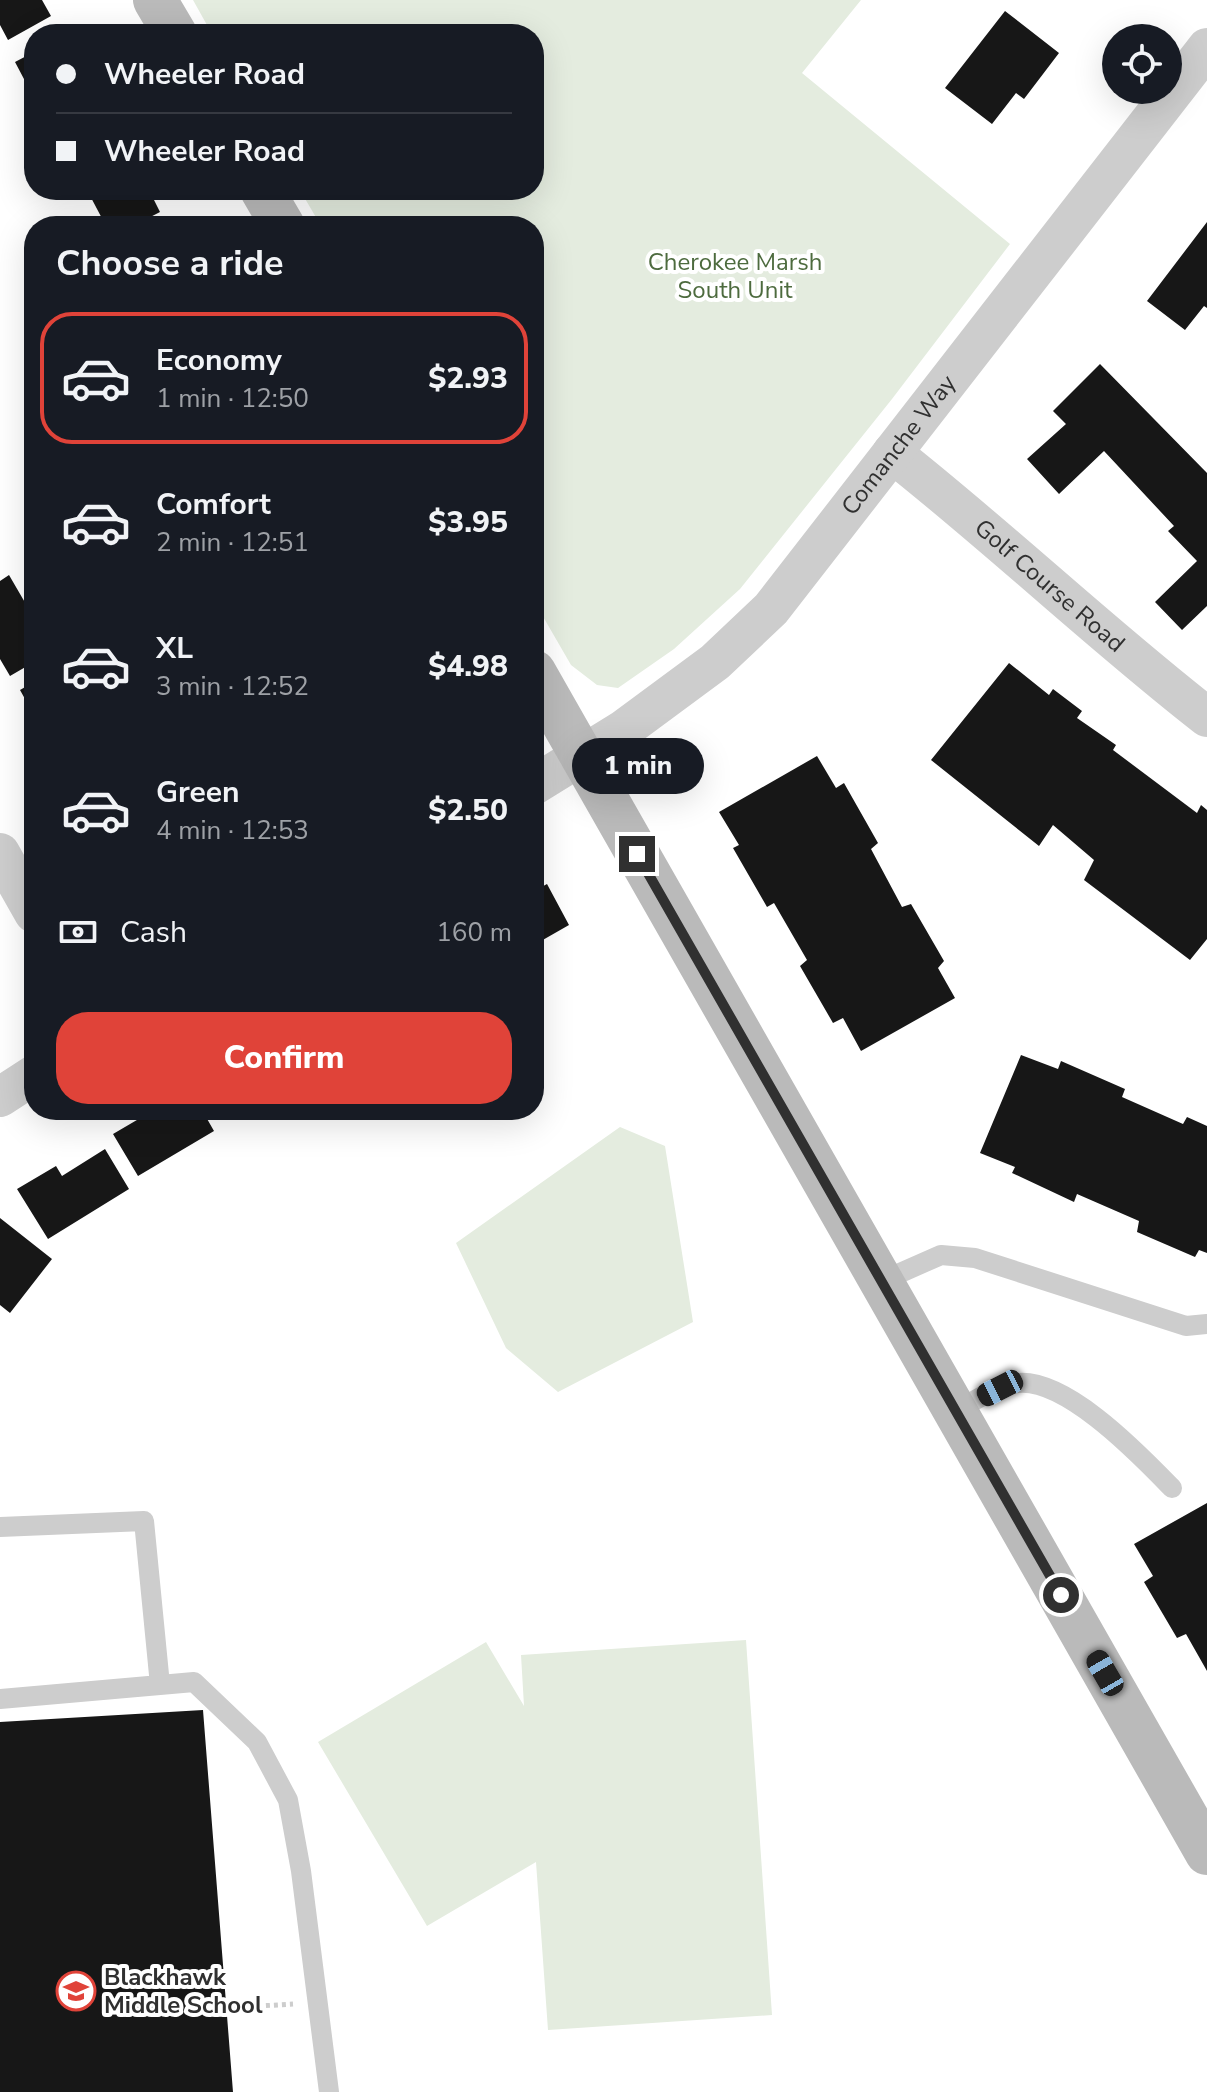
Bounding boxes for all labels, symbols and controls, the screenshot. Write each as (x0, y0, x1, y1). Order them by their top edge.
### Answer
map controls (1102, 24, 1182, 104)
button: locate (1102, 24, 1182, 104)
text: Wheeler Road (104, 54, 305, 95)
text: Wheeler Road (104, 131, 305, 172)
text: Choose a ride (56, 239, 284, 288)
park label: Cherokee Marsh South Unit (648, 246, 822, 306)
text: Economy (156, 340, 282, 381)
icon: car (60, 342, 132, 414)
text: $2.93 (428, 358, 508, 399)
street label: Comanche Way (834, 368, 964, 522)
text: 1 min · 12:50 (156, 381, 309, 416)
text: Comfort (156, 484, 271, 525)
icon: car (60, 486, 132, 558)
text: $3.95 (428, 502, 508, 543)
street label: Golf Course Road (968, 512, 1132, 659)
text: 2 min · 12:51 (156, 525, 309, 560)
text: XL (156, 628, 193, 669)
icon: car (60, 630, 132, 702)
text: $4.98 (428, 646, 508, 687)
text: 3 min · 12:52 (156, 669, 309, 704)
callout: 1 min (571, 738, 703, 794)
text: 1 min (604, 748, 672, 783)
text: Green (156, 772, 240, 813)
icon: car (60, 774, 132, 846)
text: $2.50 (428, 790, 508, 831)
text: 4 min · 12:53 (156, 813, 309, 848)
route end (619, 836, 655, 872)
icon: cash (56, 910, 100, 954)
text: Cash (120, 912, 187, 953)
text: 160 m (436, 915, 512, 950)
button: Confirm (56, 1012, 512, 1104)
car (973, 1366, 1027, 1410)
route start (1043, 1577, 1079, 1613)
car (1083, 1646, 1127, 1700)
place label: Blackhawk Middle School (104, 1961, 263, 2021)
school or university icon: Blackhawk Middle School (55, 1970, 97, 2012)

